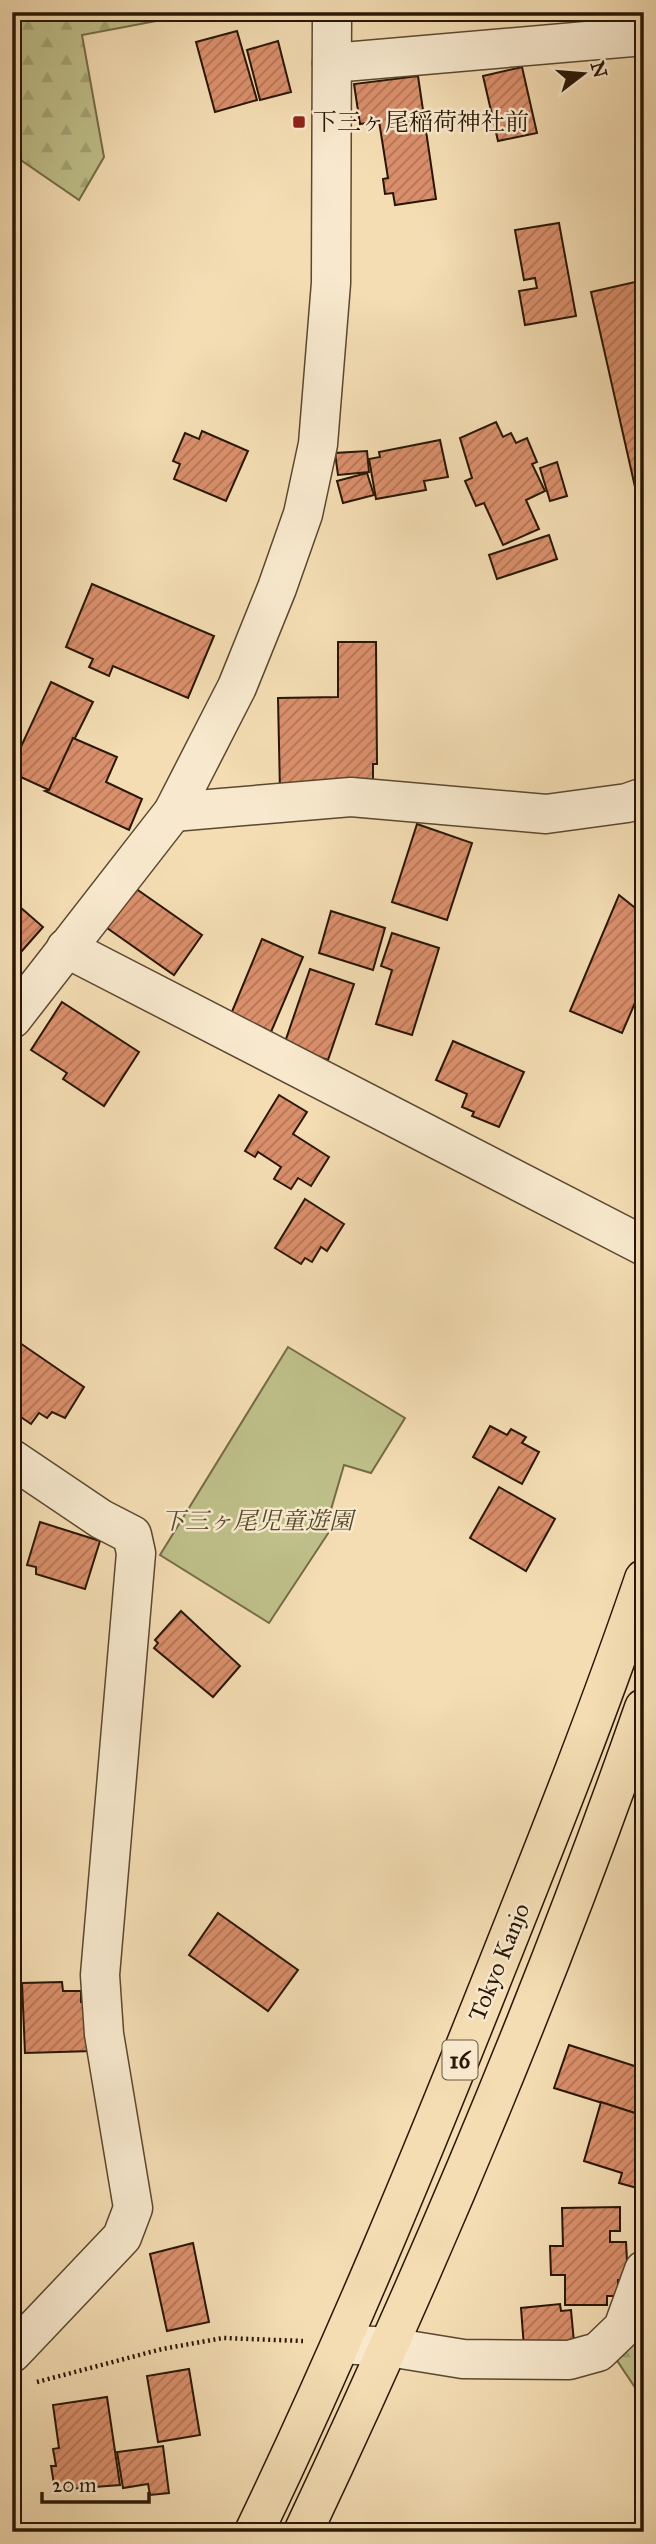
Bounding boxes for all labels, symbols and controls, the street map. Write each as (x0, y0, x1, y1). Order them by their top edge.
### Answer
north arrow (548, 38, 618, 108)
text: N (586, 59, 612, 80)
place label: 下三ヶ尾稲荷神社前 (313, 107, 529, 137)
marker: 下三ヶ尾稲荷神社前 (291, 114, 307, 130)
park label: 下三ヶ尾児童遊園 (161, 1506, 357, 1536)
street label: Tokyo Kanjo (462, 1899, 536, 2025)
road number: 16 (442, 2040, 477, 2080)
scale bar (42, 2460, 149, 2504)
text: 20 m (52, 2472, 97, 2498)

